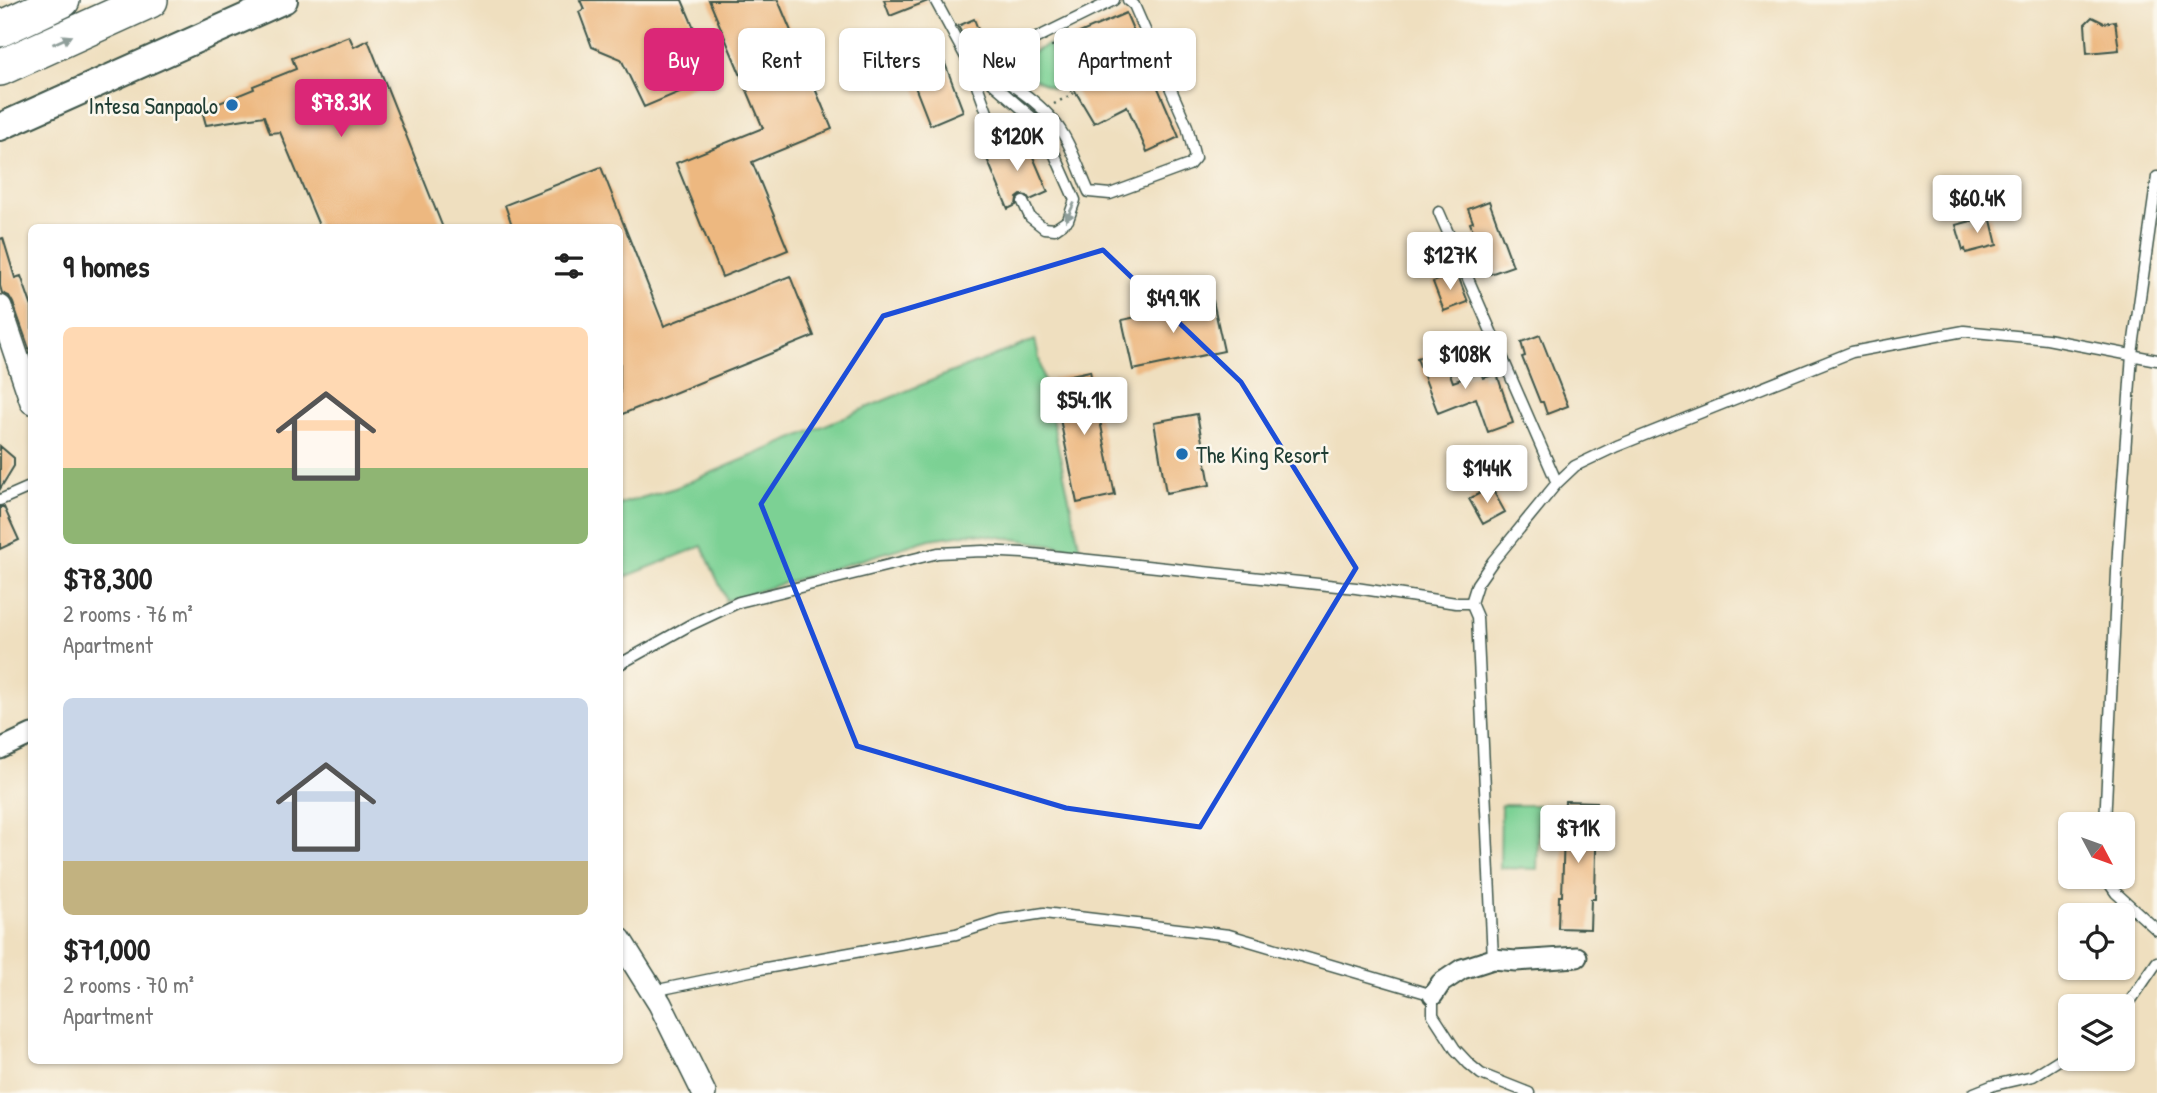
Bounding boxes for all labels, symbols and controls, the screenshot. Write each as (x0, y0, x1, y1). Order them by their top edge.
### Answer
chip: Buy (644, 28, 724, 91)
chip: Rent (738, 28, 825, 91)
chip: Filters (839, 28, 945, 91)
chip: New (959, 28, 1040, 91)
chip: Apartment (1054, 28, 1196, 91)
one-way arrow (52, 34, 72, 46)
pin: $78.3K (284, 80, 398, 139)
text: $78.3K (311, 86, 371, 117)
place label: Intesa Sanpaolo (88, 90, 218, 121)
marker: Intesa Sanpaolo (224, 97, 240, 113)
pin: $120K (968, 114, 1066, 173)
text: $120K (990, 120, 1044, 151)
pin: $60.4K (1920, 176, 2034, 235)
text: $60.4K (1949, 182, 2005, 213)
one-way arrow (1064, 202, 1076, 222)
pin: $127K (1401, 232, 1499, 292)
text: $127K (1423, 239, 1477, 270)
text: 9 homes (63, 246, 150, 286)
icon: filters (550, 247, 588, 285)
pin: $49.9K (1116, 276, 1230, 335)
text: $49.9K (1146, 282, 1200, 313)
pin: $108K (1416, 332, 1514, 391)
text: $108K (1439, 338, 1491, 369)
icon: home (263, 373, 389, 499)
pin: $54.1K (1027, 378, 1141, 437)
text: $54.1K (1056, 384, 1112, 415)
place label: The King Resort (1196, 439, 1330, 470)
marker: The King Resort (1174, 446, 1190, 462)
pin: $144K (1438, 446, 1536, 505)
text: $144K (1462, 452, 1512, 483)
text: $78,300 (63, 558, 152, 598)
text: 2 rooms · 76 m² (63, 598, 193, 629)
text: Apartment (63, 629, 153, 660)
icon: home (263, 744, 389, 870)
pin: $71K (1537, 806, 1619, 865)
text: $71K (1556, 812, 1600, 843)
north arrow (2058, 812, 2135, 889)
map controls (2058, 812, 2135, 1071)
button: locate (2058, 903, 2135, 980)
text: $71,000 (63, 929, 150, 969)
text: 2 rooms · 70 m² (63, 969, 194, 1000)
button: layers (2058, 994, 2135, 1071)
text: Apartment (63, 1000, 153, 1031)

